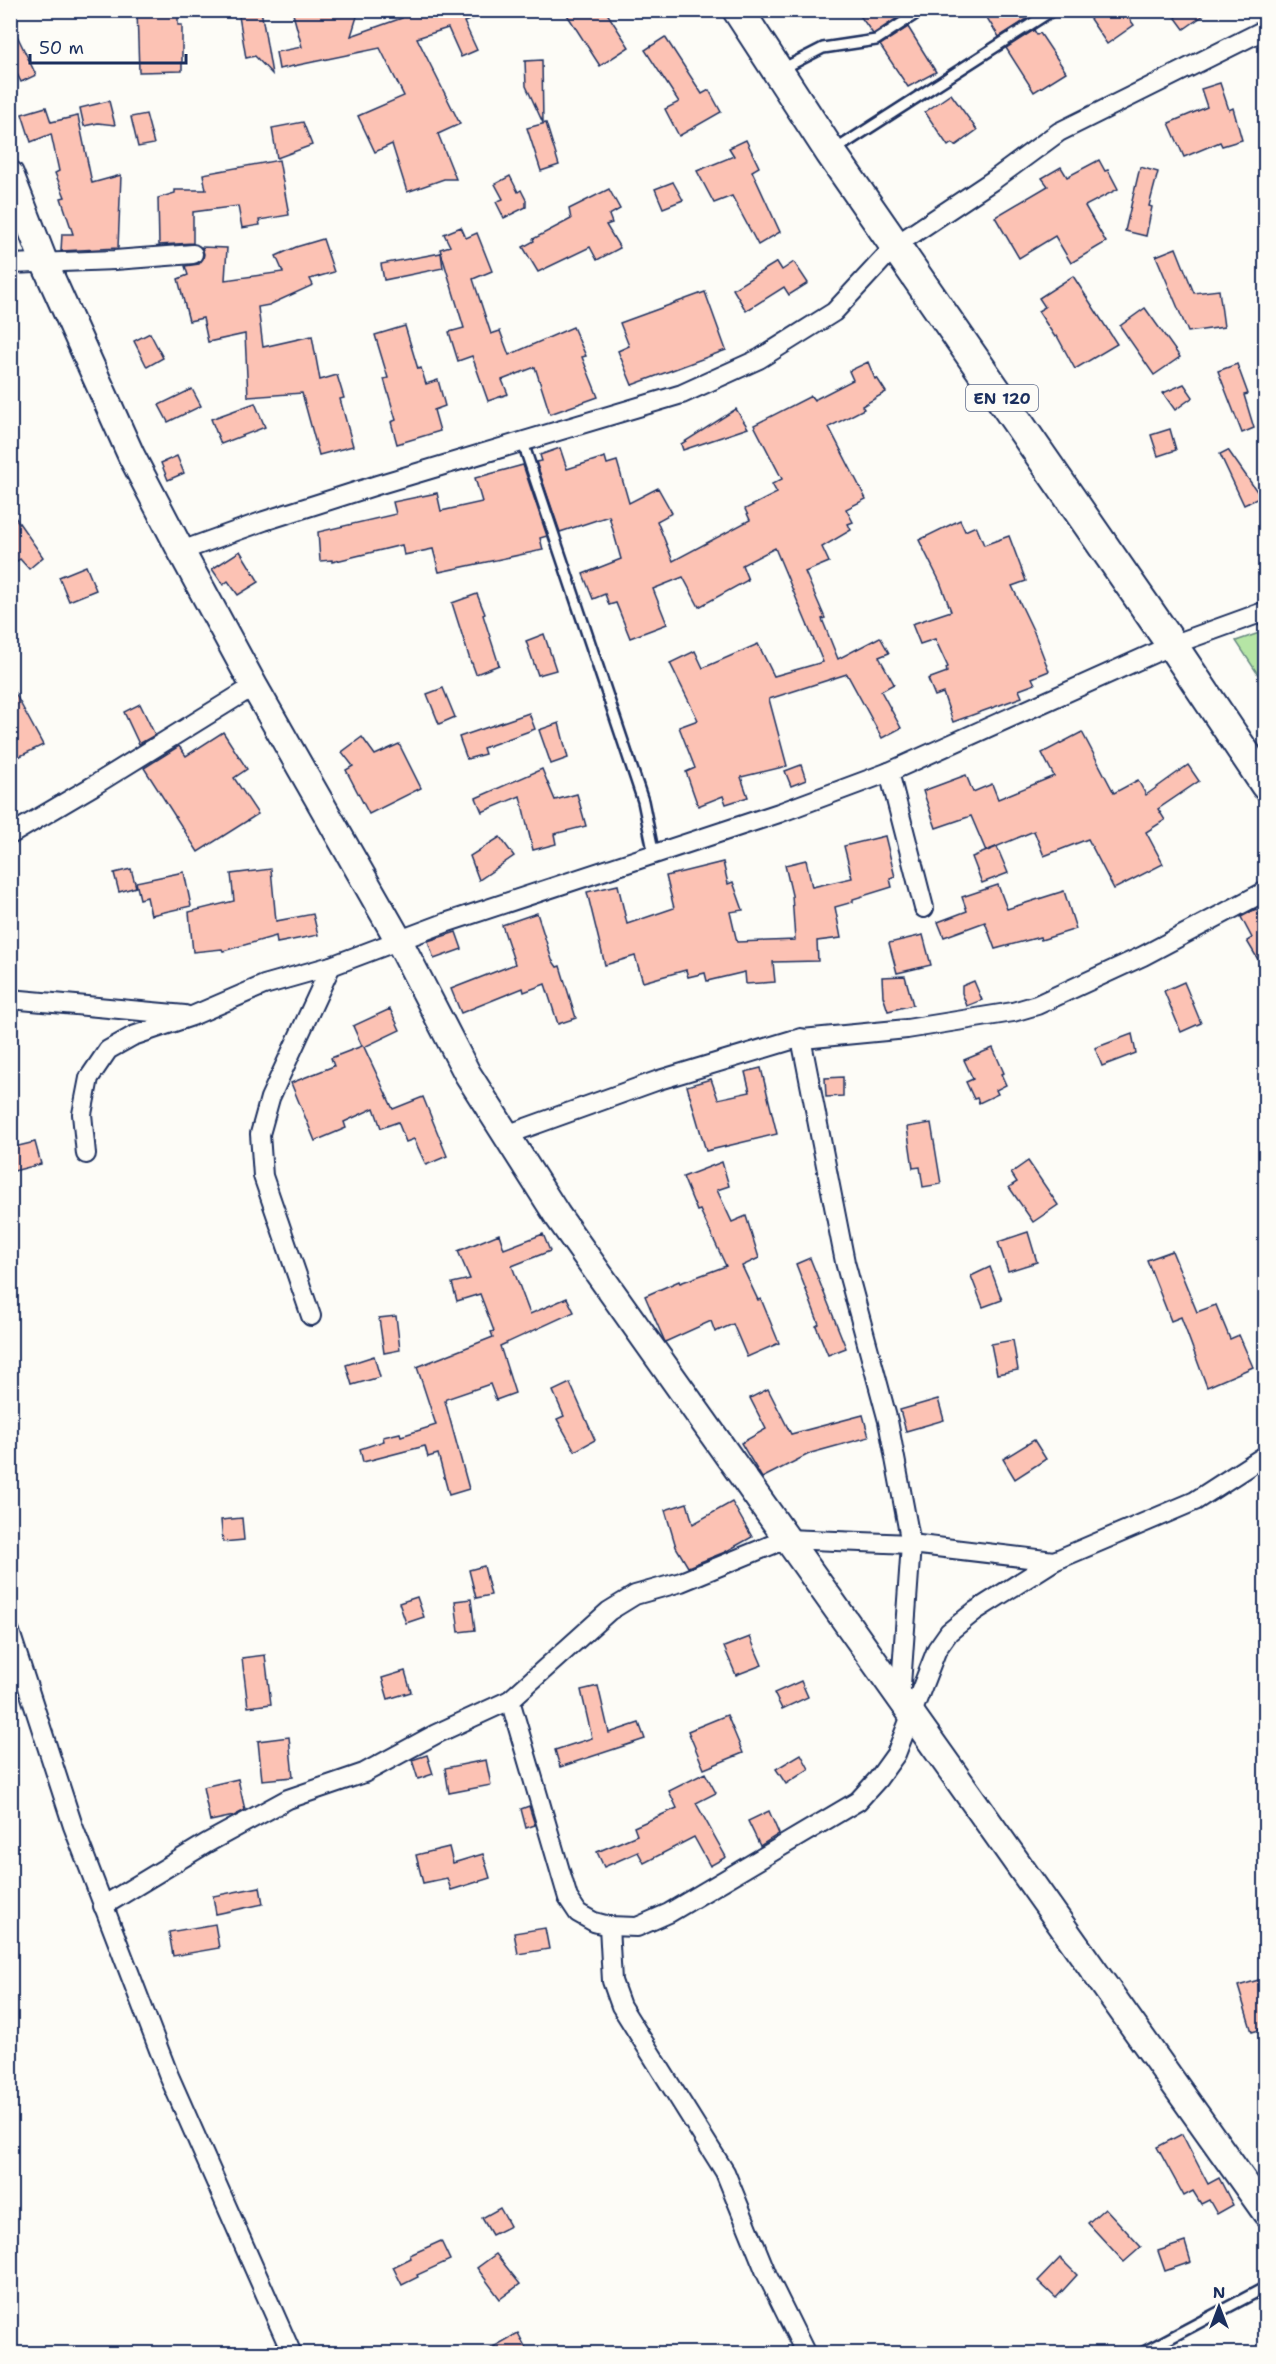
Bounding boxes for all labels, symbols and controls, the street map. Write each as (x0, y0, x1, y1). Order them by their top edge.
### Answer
scale bar (30, 27, 186, 65)
text: 50 m (39, 36, 84, 60)
road number: EN 120 (966, 385, 1038, 411)
north arrow (1189, 2277, 1249, 2337)
text: N (1213, 2282, 1225, 2303)

